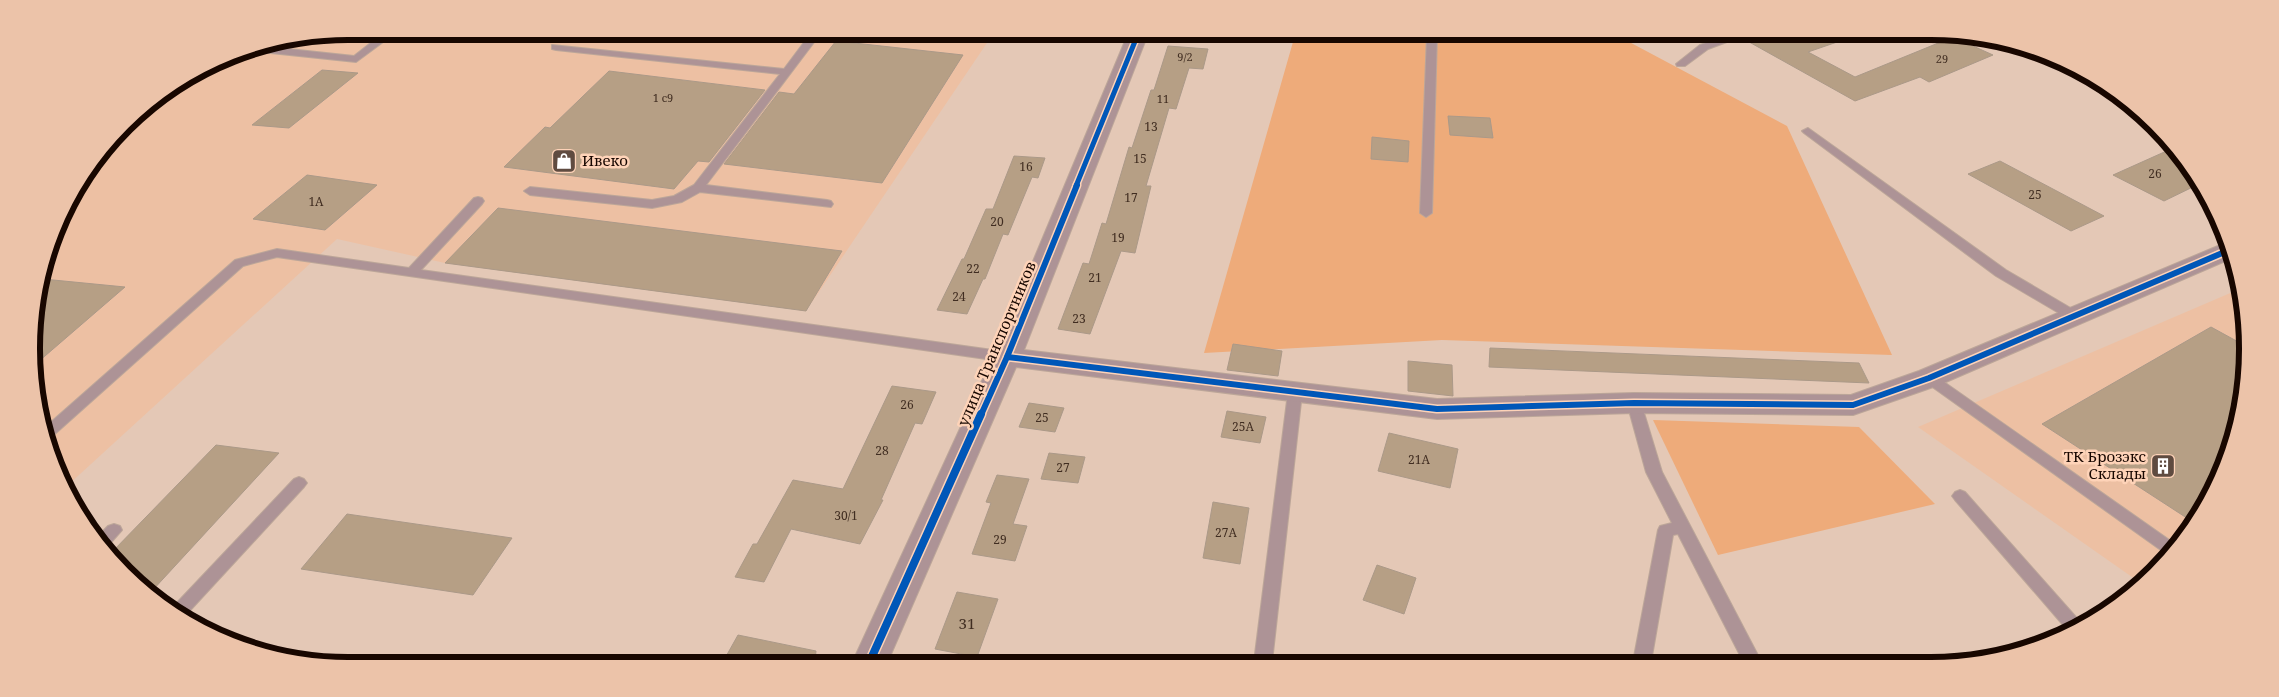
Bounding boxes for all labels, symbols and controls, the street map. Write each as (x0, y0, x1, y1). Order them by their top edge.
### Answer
house number: 9/2 (1177, 49, 1193, 64)
house number: 29 (1936, 51, 1948, 66)
house number: 1 с9 (653, 90, 673, 105)
house number: 11 (1157, 91, 1169, 106)
house number: 13 (1144, 118, 1158, 135)
shop icon: Ивеко (551, 148, 577, 174)
place label: Ивеко (582, 150, 628, 170)
house number: 15 (1133, 150, 1147, 167)
house number: 16 (1019, 158, 1033, 175)
house number: 26 (2148, 165, 2162, 182)
house number: 25 (2028, 186, 2042, 203)
house number: 17 (1124, 189, 1138, 206)
house number: 1А (308, 193, 324, 210)
house number: 20 (990, 213, 1004, 230)
house number: 19 (1111, 229, 1125, 246)
street label: улица Транспортников (952, 258, 1040, 429)
house number: 22 (966, 260, 980, 277)
house number: 21 (1088, 269, 1102, 286)
house number: 24 (952, 288, 966, 305)
house number: 23 (1072, 310, 1086, 327)
house number: 26 (900, 396, 914, 413)
house number: 25 (1035, 409, 1049, 426)
house number: 25А (1232, 418, 1254, 435)
house number: 28 (875, 442, 889, 459)
place label: ТК Брозэкс Склады (2064, 446, 2146, 483)
house number: 21А (1408, 451, 1430, 468)
building icon: ТК Брозэкс Склады (2150, 453, 2176, 479)
house number: 27 (1056, 459, 1070, 476)
house number: 30/1 (834, 507, 858, 524)
house number: 27А (1215, 524, 1237, 541)
house number: 29 (993, 531, 1007, 548)
house number: 31 (959, 613, 975, 633)

